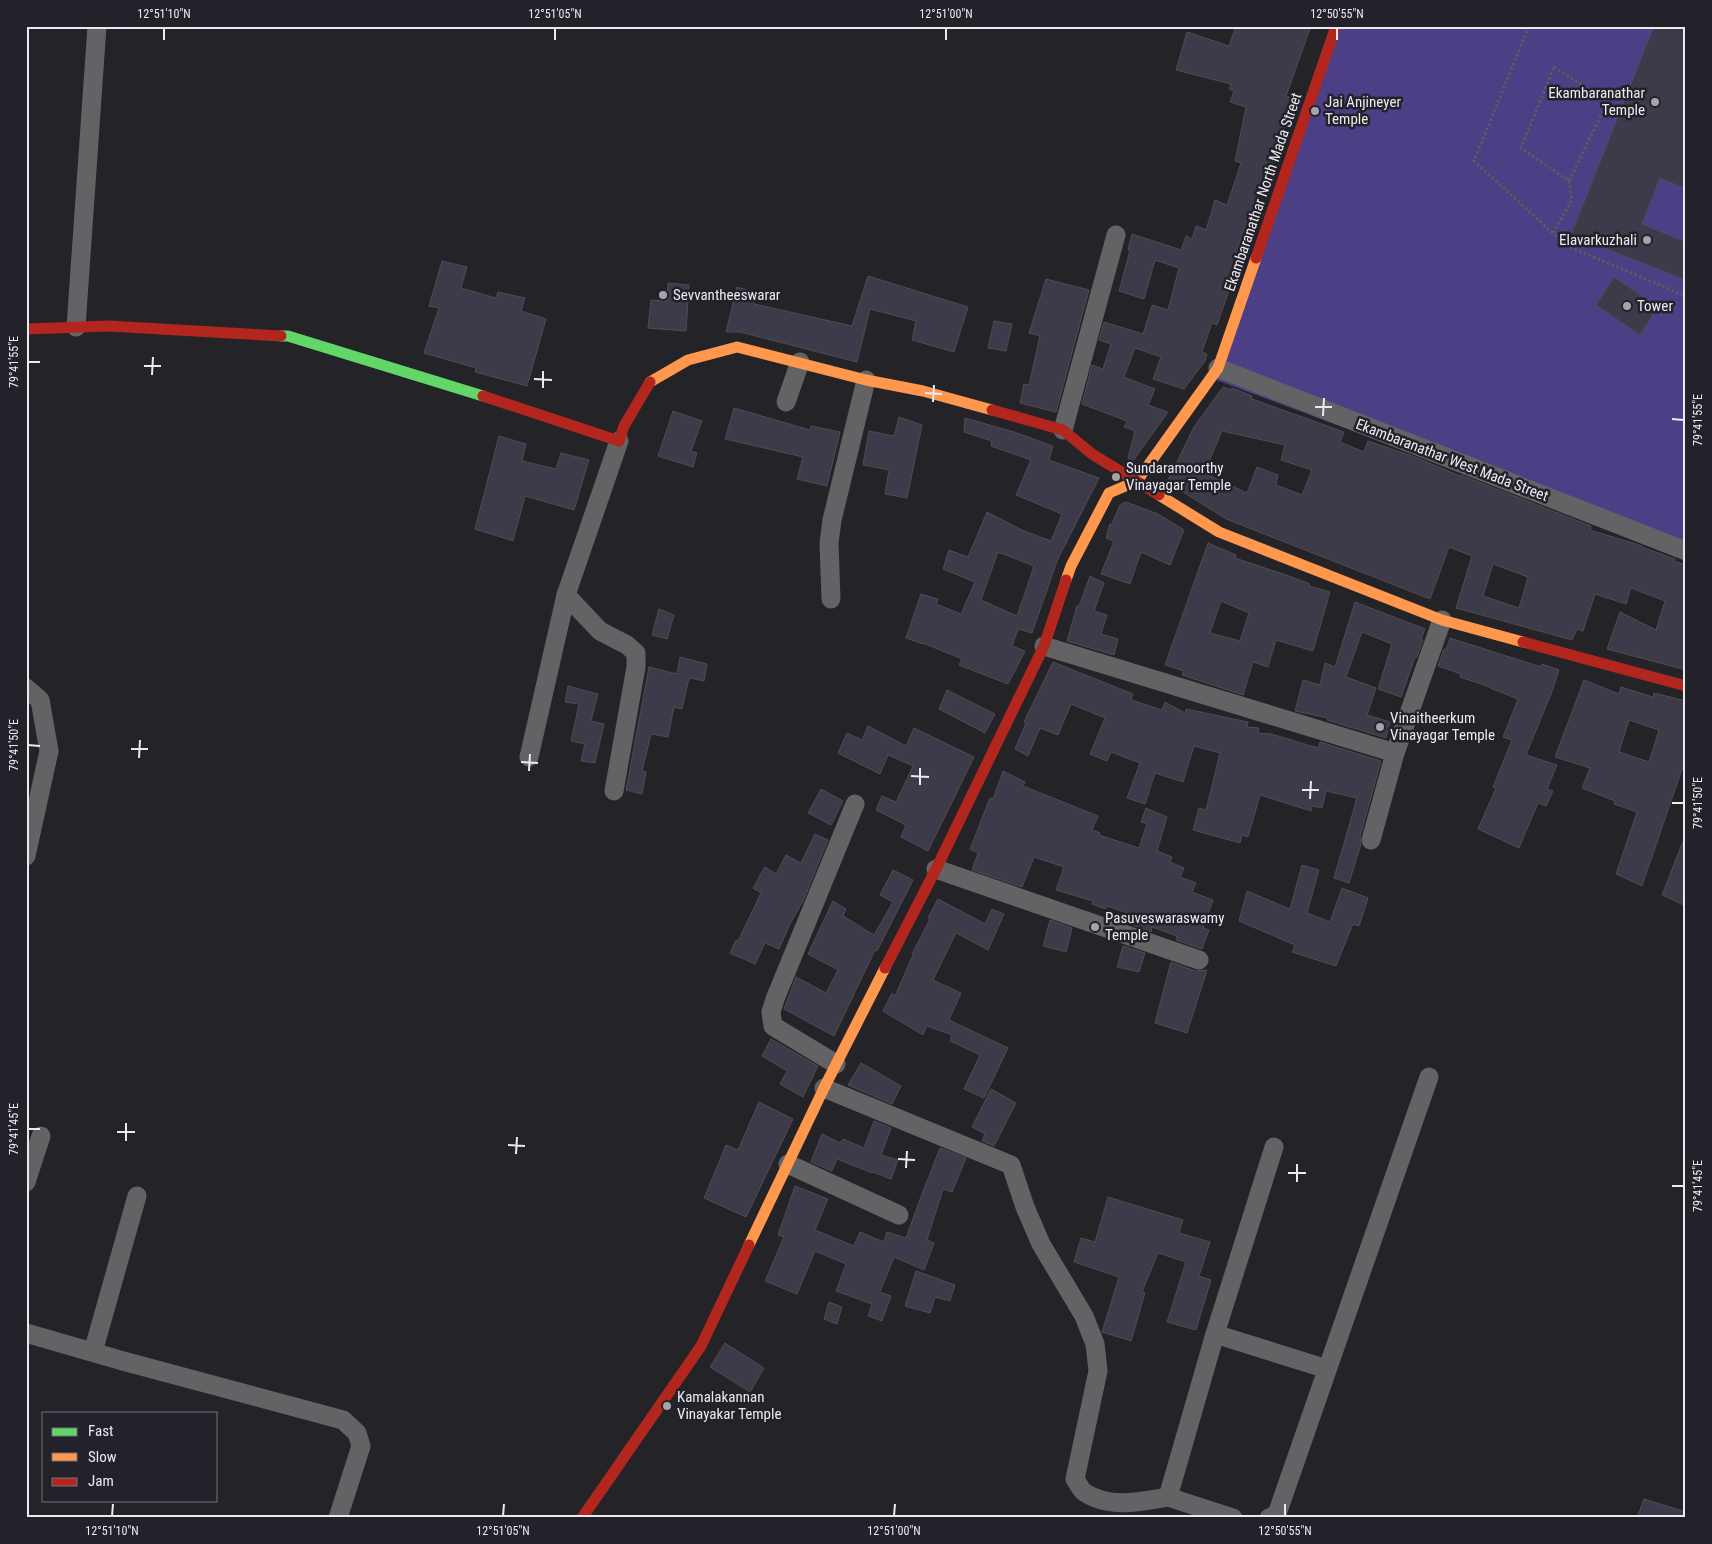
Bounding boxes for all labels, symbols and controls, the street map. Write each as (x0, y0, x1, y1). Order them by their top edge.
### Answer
text: 12°51'10"N (137, 7, 191, 21)
text: 12°51'05"N (528, 7, 582, 21)
text: 12°51'00"N (919, 7, 973, 21)
text: 12°50'55"N (1310, 7, 1364, 21)
place label: Ekambaranathar Temple (1548, 84, 1645, 119)
street label: Ekambaranathar North Mada Street (1221, 90, 1305, 294)
place label: Jai Anjineyer Temple (1325, 93, 1401, 128)
marker: Ekambaranathar Temple (1649, 96, 1661, 108)
marker: Jai Anjineyer Temple (1309, 105, 1321, 117)
place label: Elavarkuzhali (1559, 231, 1637, 249)
marker: Elavarkuzhali (1641, 234, 1653, 246)
place label: Sevvantheeswarar (673, 286, 781, 304)
marker: Sevvantheeswarar (657, 289, 669, 301)
place label: Tower (1637, 297, 1673, 315)
marker: Tower (1621, 300, 1633, 312)
text: 79°41'55"E (7, 336, 21, 388)
text: 79°41'55"E (1691, 394, 1705, 446)
street label: Ekambaranathar West Mada Street (1353, 415, 1551, 505)
place label: Sundaramoorthy Vinayagar Temple (1126, 459, 1231, 494)
marker: Sundaramoorthy Vinayagar Temple (1110, 471, 1122, 483)
place label: Vinaitheerkum Vinayagar Temple (1390, 709, 1495, 744)
text: 79°41'50"E (7, 719, 21, 771)
marker: Vinaitheerkum Vinayagar Temple (1374, 721, 1386, 733)
text: 79°41'50"E (1691, 777, 1705, 829)
place label: Pasuveswaraswamy Temple (1105, 909, 1224, 944)
marker: Pasuveswaraswamy Temple (1089, 921, 1101, 933)
text: 79°41'45"E (7, 1103, 21, 1155)
text: 79°41'45"E (1691, 1160, 1705, 1212)
place label: Kamalakannan Vinayakar Temple (677, 1388, 781, 1423)
marker: Kamalakannan Vinayakar Temple (661, 1400, 673, 1412)
legend (42, 1412, 218, 1502)
text: Fast (88, 1422, 113, 1440)
text: Slow (88, 1448, 117, 1466)
text: Jam (88, 1472, 114, 1490)
text: 12°51'10"N (85, 1524, 139, 1538)
text: 12°51'05"N (476, 1524, 530, 1538)
text: 12°51'00"N (867, 1524, 921, 1538)
text: 12°50'55"N (1258, 1524, 1312, 1538)

